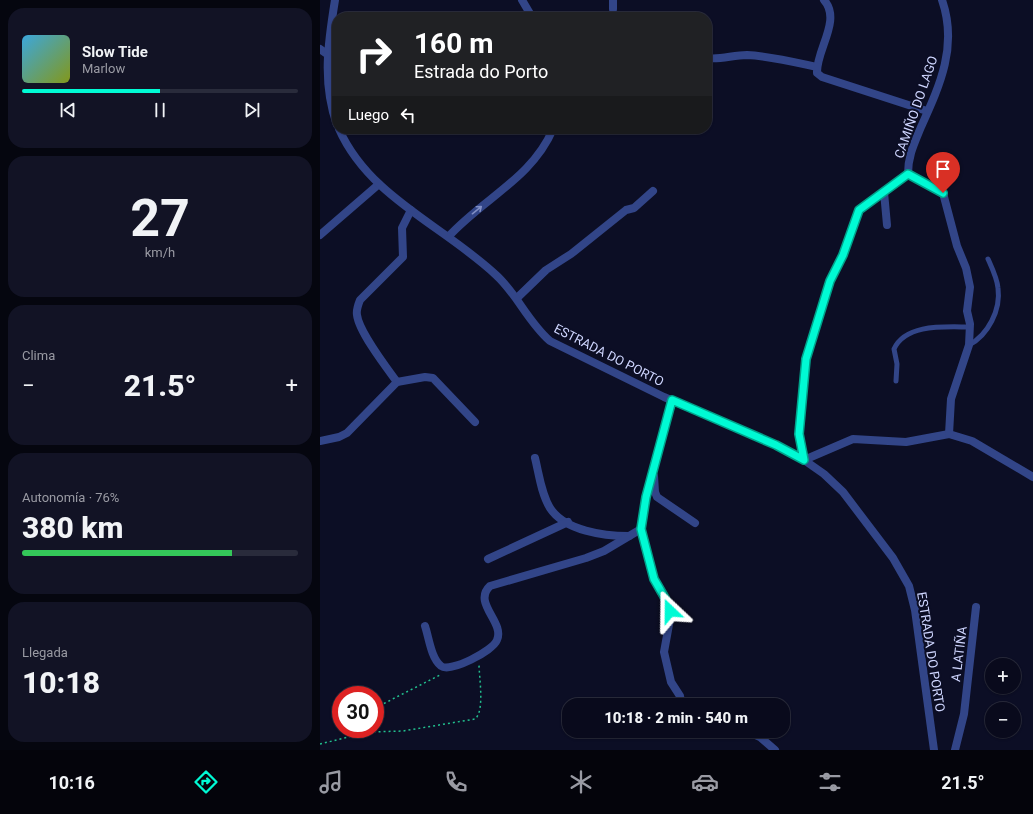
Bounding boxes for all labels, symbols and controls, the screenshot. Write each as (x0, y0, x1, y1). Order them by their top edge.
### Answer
text: 160 m (414, 27, 493, 60)
icon: right (348, 28, 400, 80)
text: Slow Tide (82, 43, 148, 61)
street label: CAMIÑO DO LAGO (890, 53, 941, 160)
text: Marlow (82, 61, 125, 76)
text: Estrada do Porto (414, 61, 548, 82)
icon: previous (57, 99, 79, 121)
icon: pause (149, 99, 171, 121)
icon: next (241, 99, 263, 121)
icon: left (397, 104, 419, 126)
text: Luego (348, 106, 389, 124)
pin (926, 152, 960, 193)
icon: arrive (932, 158, 954, 180)
text: 27 (130, 188, 190, 249)
one-way arrow (472, 205, 483, 214)
text: km/h (145, 245, 175, 260)
street label: ESTRADA DO PORTO (552, 321, 667, 389)
text: Clima (22, 348, 55, 363)
text: 21.5° (124, 368, 196, 403)
text: − (22, 373, 35, 398)
text: + (286, 373, 298, 398)
text: Autonomía · 76% (22, 490, 119, 505)
text: 380 km (22, 510, 124, 545)
position arrow (649, 590, 691, 632)
street label: ESTRADA DO PORTO (914, 591, 948, 713)
street label: A LATIÑA (947, 625, 970, 683)
text: Llegada (22, 645, 68, 660)
map controls (985, 658, 1021, 738)
button: + (985, 658, 1021, 694)
text: 10:18 (22, 665, 100, 700)
speed limit sign: 30 (332, 686, 384, 738)
button: − (985, 702, 1021, 738)
text: 10:18 · 2 min · 540 m (604, 709, 748, 727)
icon: directions (192, 768, 220, 796)
icon: music (317, 768, 345, 796)
icon: phone (442, 768, 470, 796)
icon: climate (567, 768, 595, 796)
icon: car (691, 768, 719, 796)
icon: filters (816, 768, 844, 796)
text: 10:16 (48, 772, 95, 793)
text: 21.5° (941, 772, 985, 793)

